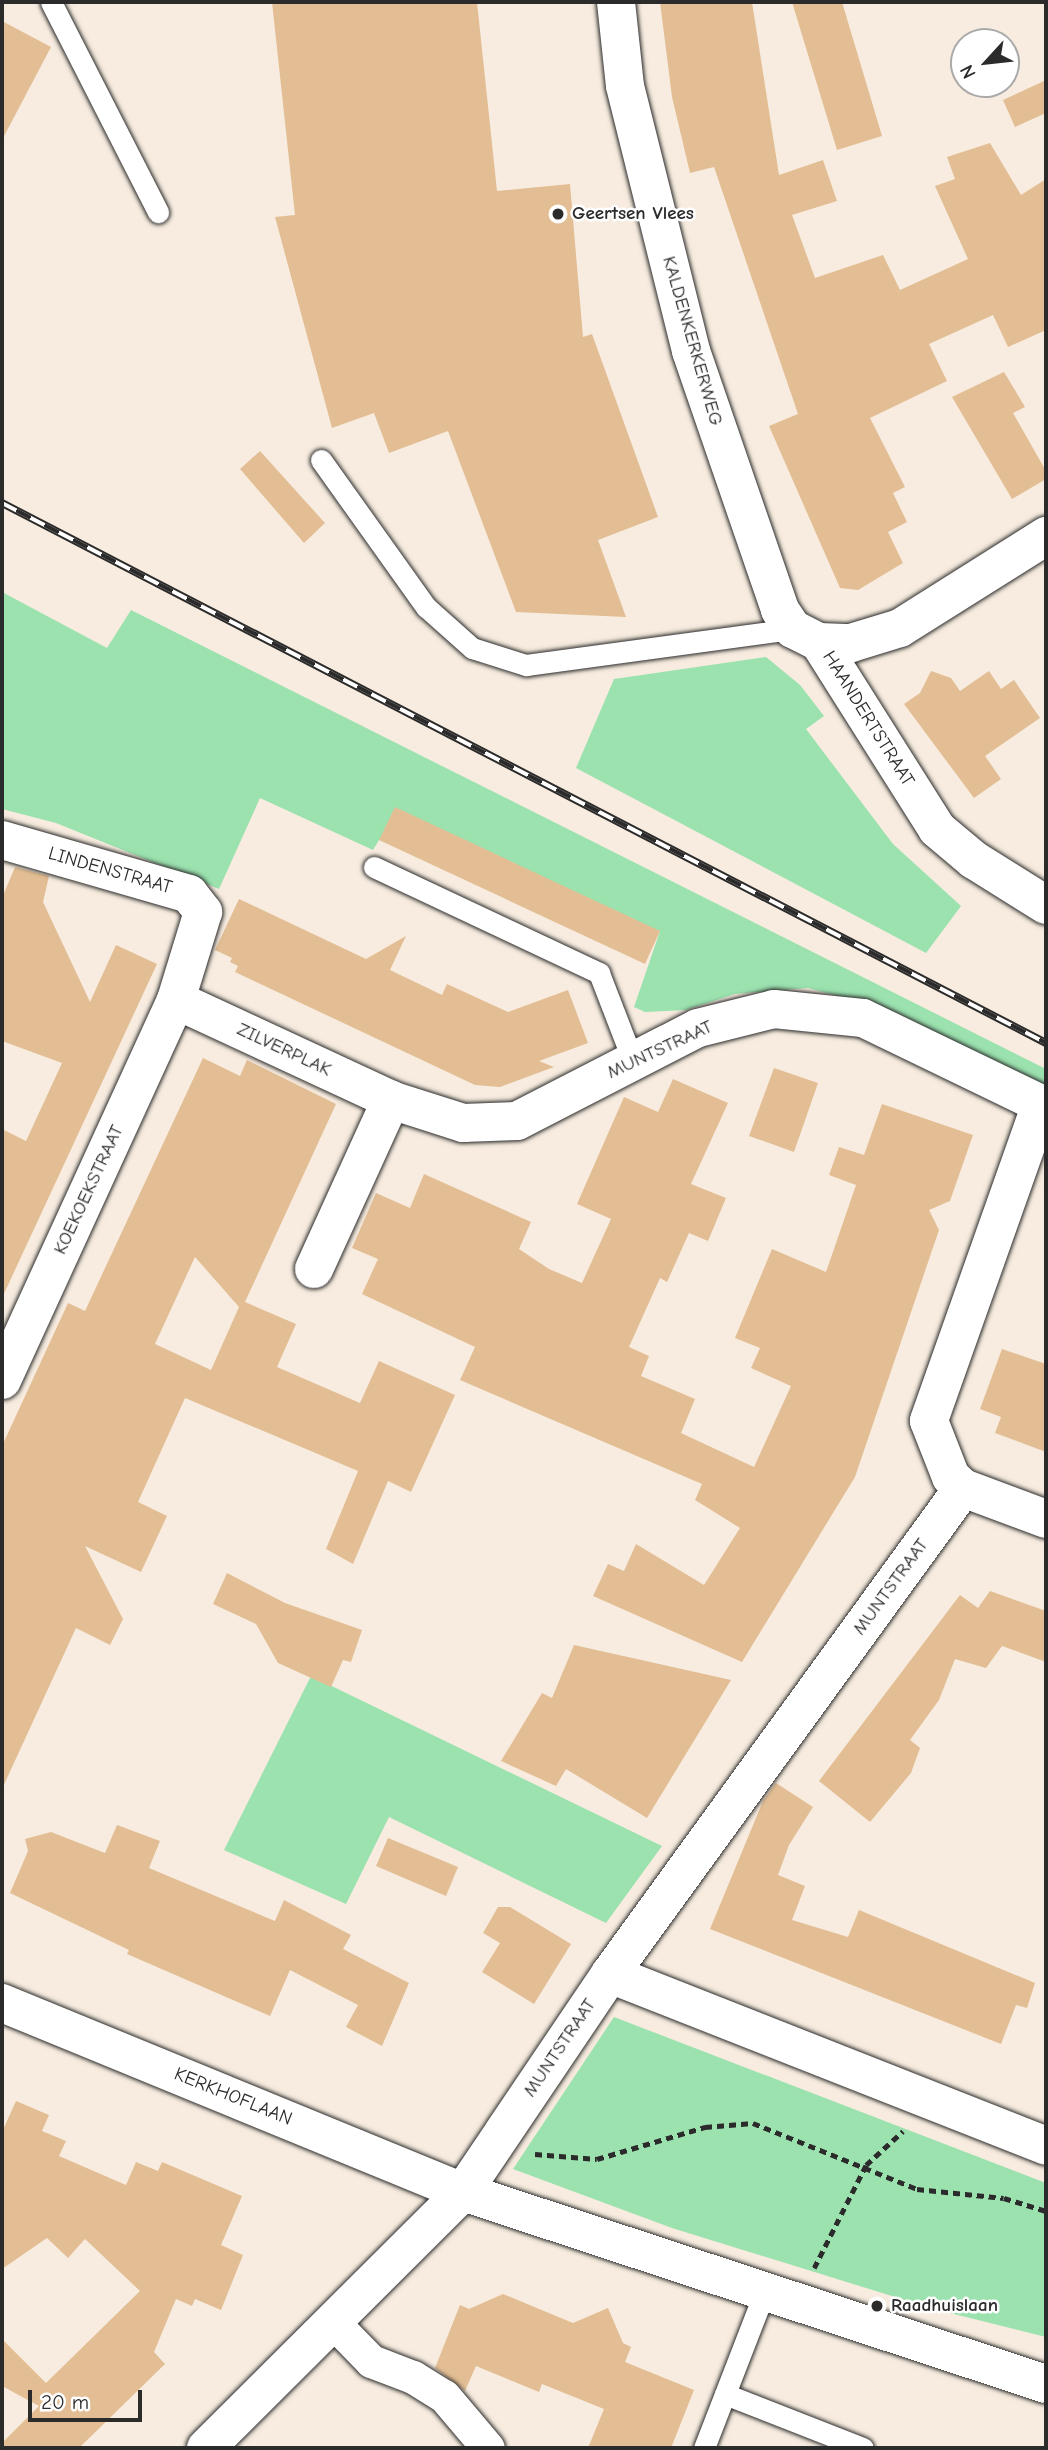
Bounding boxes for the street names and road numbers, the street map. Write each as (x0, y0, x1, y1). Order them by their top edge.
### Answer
street label: KALDENKERKERWEG (657, 254, 727, 428)
street label: HAANDERTSTRAAT (817, 647, 919, 791)
street label: LINDENSTRAAT (45, 842, 175, 900)
street label: MUNTSTRAAT (604, 1016, 716, 1084)
street label: ZILVERPLAK (233, 1018, 335, 1082)
street label: KOEKOEKSTRAAT (49, 1122, 129, 1258)
street label: MUNTSTRAAT (848, 1534, 934, 1640)
street label: MUNTSTRAAT (519, 1994, 601, 2102)
street label: KERKHOFLAAN (171, 2063, 295, 2131)

